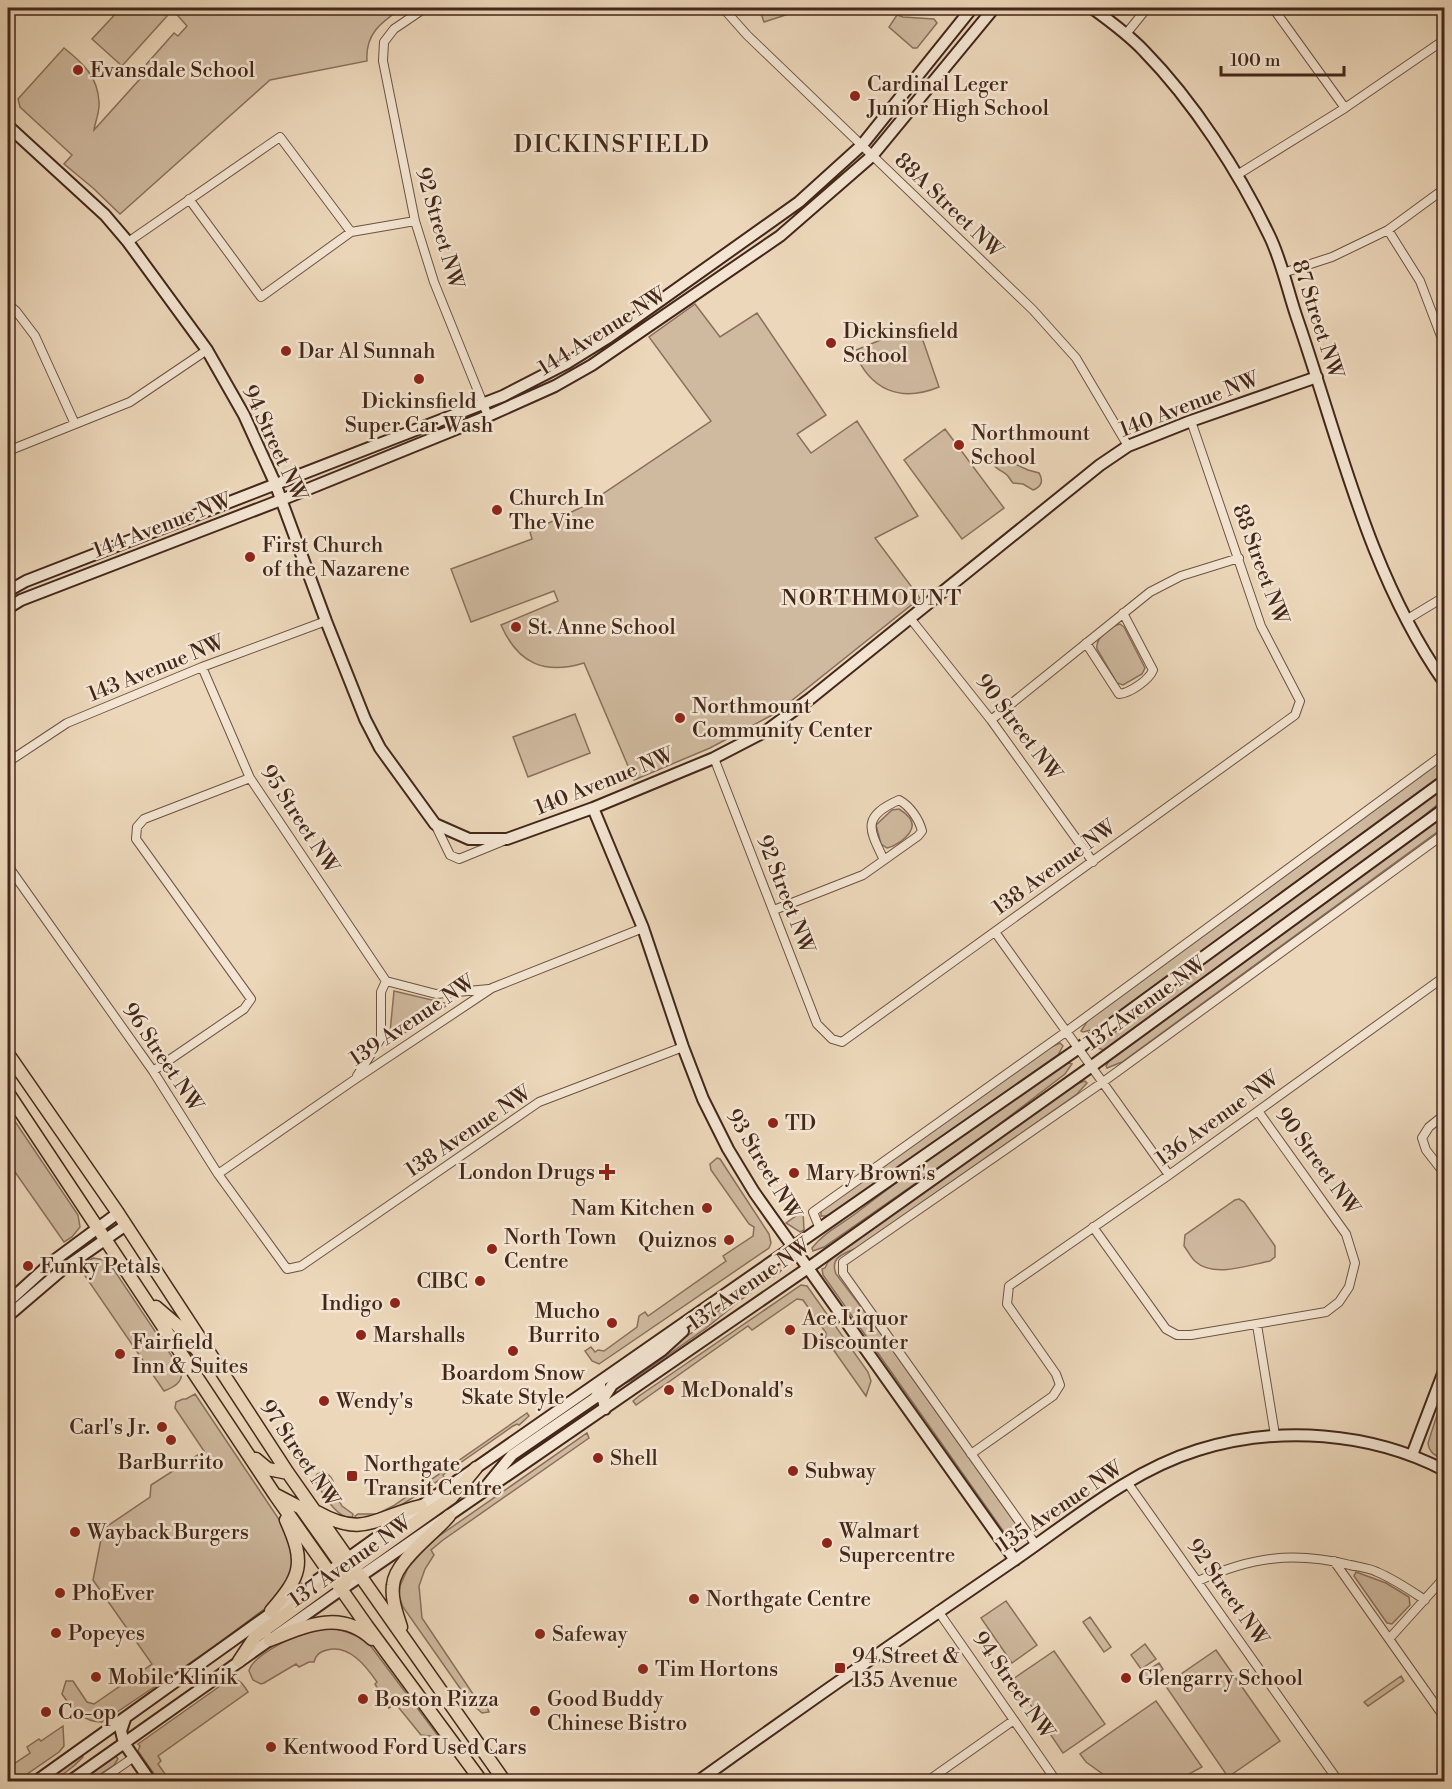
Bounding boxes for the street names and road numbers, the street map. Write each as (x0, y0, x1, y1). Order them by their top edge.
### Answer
street label: 88A Street NW (889, 148, 1009, 265)
street label: 92 Street NW (409, 165, 469, 293)
street label: 87 Street NW (1286, 257, 1349, 383)
street label: 144 Avenue NW (534, 282, 672, 382)
street label: 140 Avenue NW (1116, 366, 1264, 443)
street label: 94 Street NW (236, 381, 313, 507)
street label: 144 Avenue NW (89, 487, 236, 564)
street label: 88 Street NW (1226, 501, 1294, 629)
street label: 143 Avenue NW (84, 629, 229, 708)
street label: 90 Street NW (970, 669, 1067, 787)
street label: 140 Avenue NW (531, 742, 678, 822)
street label: 95 Street NW (254, 760, 345, 880)
street label: 138 Avenue NW (988, 814, 1122, 921)
street label: 92 Street NW (751, 831, 820, 958)
street label: 137 Avenue NW (1080, 951, 1212, 1056)
street label: 139 Avenue NW (345, 969, 481, 1072)
street label: 96 Street NW (116, 998, 209, 1118)
street label: 136 Avenue NW (1151, 1065, 1285, 1172)
street label: 138 Avenue NW (401, 1080, 537, 1183)
street label: 90 Street NW (1269, 1103, 1366, 1221)
street label: 93 Street NW (720, 1104, 807, 1225)
street label: 137 Avenue NW (683, 1233, 817, 1337)
street label: 97 Street NW (254, 1395, 345, 1513)
street label: 135 Avenue NW (993, 1455, 1129, 1558)
street label: 137 Avenue NW (284, 1510, 418, 1614)
street label: 92 Street NW (1181, 1534, 1274, 1652)
street label: 94 Street NW (967, 1627, 1060, 1745)

